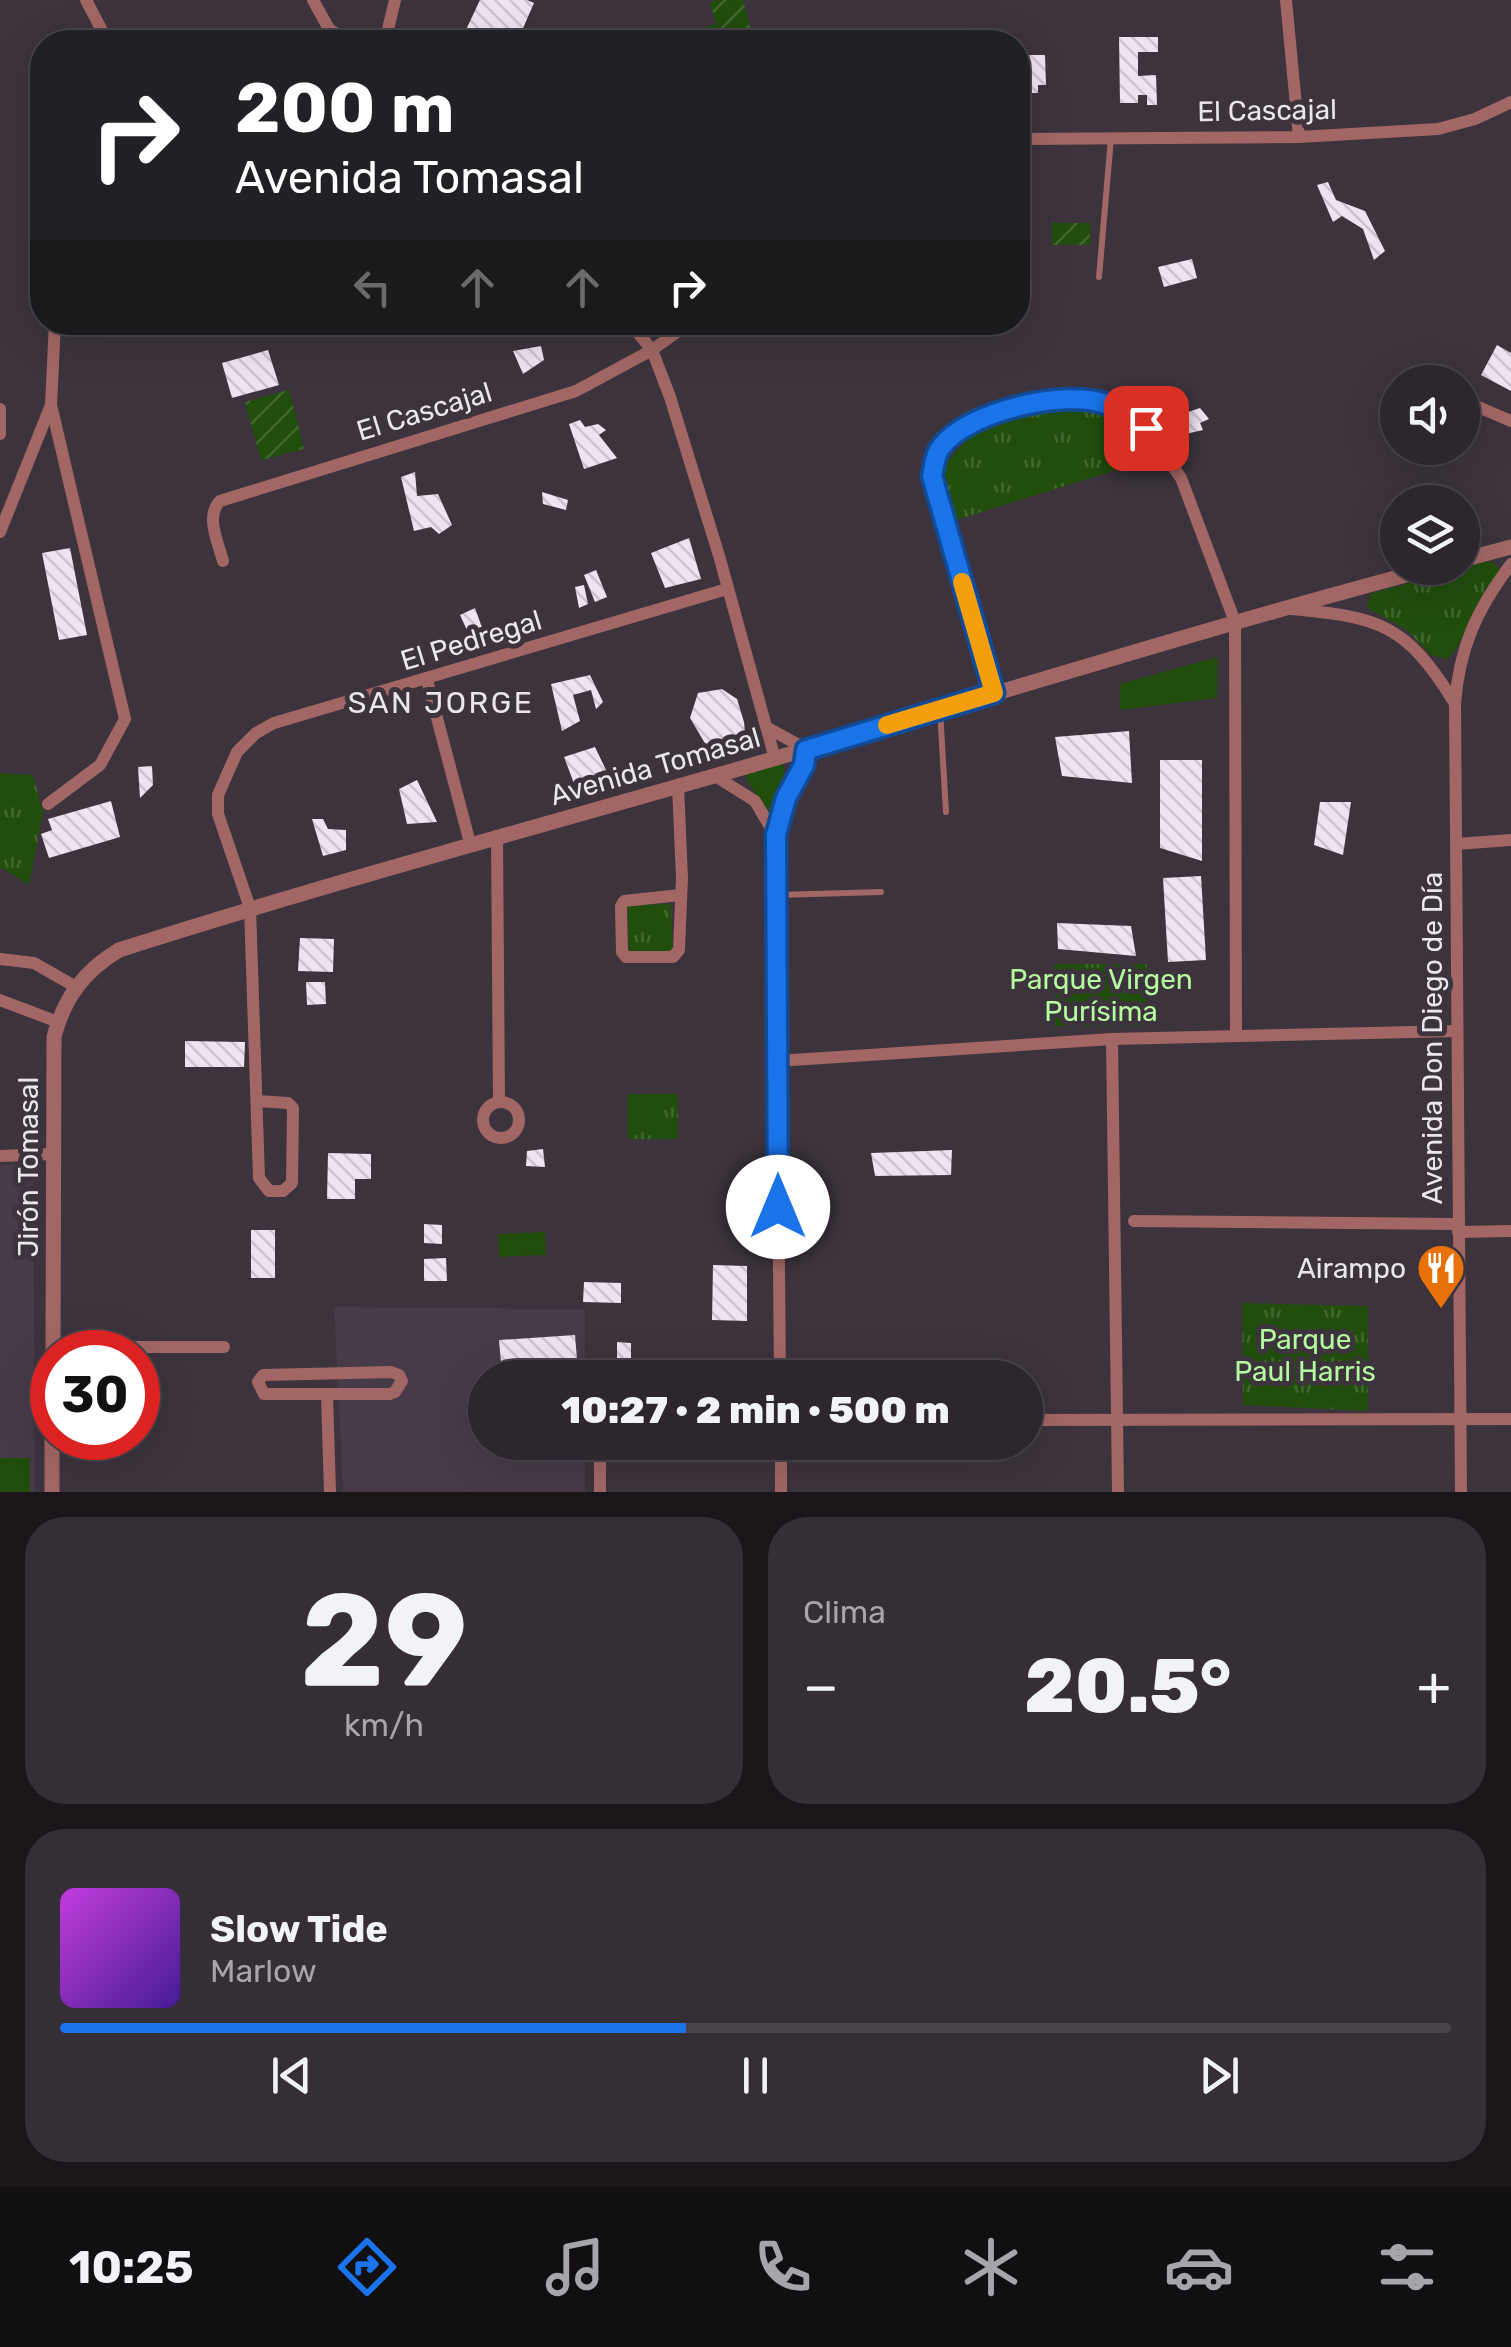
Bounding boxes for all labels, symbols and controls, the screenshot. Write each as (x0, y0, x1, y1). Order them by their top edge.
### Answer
text: 200 m (235, 67, 455, 150)
icon: right (70, 70, 200, 200)
street label: El Cascajal (1197, 93, 1337, 128)
text: Avenida Tomasal (235, 151, 584, 204)
icon: left (345, 260, 400, 315)
icon: ahead (450, 260, 505, 315)
icon: ahead (555, 260, 610, 315)
icon: right (660, 260, 715, 315)
map controls (1380, 365, 1480, 585)
button: sound (1380, 365, 1480, 465)
street label: El Cascajal (353, 375, 496, 448)
pin (1104, 386, 1189, 471)
icon: arrive (1119, 401, 1174, 456)
button: layers (1380, 485, 1480, 585)
street label: El Pedregal (397, 603, 546, 678)
district label: SAN JORGE (348, 685, 534, 721)
street label: Avenida Tomasal (546, 721, 764, 812)
street label: Avenida Don Diego de Día (1416, 872, 1449, 1204)
park label: Parque Virgen Purísima (1009, 963, 1193, 1028)
street label: Jirón Tomasal (12, 1077, 45, 1257)
position arrow (726, 1155, 830, 1259)
restaurant icon: Airampo (1415, 1242, 1467, 1310)
place label: Airampo (1297, 1252, 1406, 1285)
park label: Parque Paul Harris (1234, 1323, 1376, 1388)
speed limit sign: 30 (30, 1330, 160, 1460)
text: 10:27 · 2 min · 500 m (561, 1387, 950, 1433)
text: 29 (300, 1563, 468, 1718)
text: Clima (803, 1593, 886, 1631)
text: 20.5° (1024, 1642, 1231, 1731)
text: − (803, 1654, 839, 1719)
text: + (1417, 1654, 1451, 1719)
text: km/h (344, 1706, 424, 1744)
text: Slow Tide (210, 1906, 388, 1952)
text: Marlow (210, 1952, 317, 1990)
icon: previous (264, 2048, 319, 2103)
icon: pause (728, 2048, 783, 2103)
icon: next (1192, 2048, 1247, 2103)
icon: directions (332, 2232, 402, 2302)
icon: music (540, 2232, 610, 2302)
icon: phone (748, 2232, 818, 2302)
icon: climate (956, 2232, 1026, 2302)
icon: car (1164, 2232, 1234, 2302)
icon: filters (1372, 2232, 1442, 2302)
text: 10:25 (69, 2241, 193, 2294)

